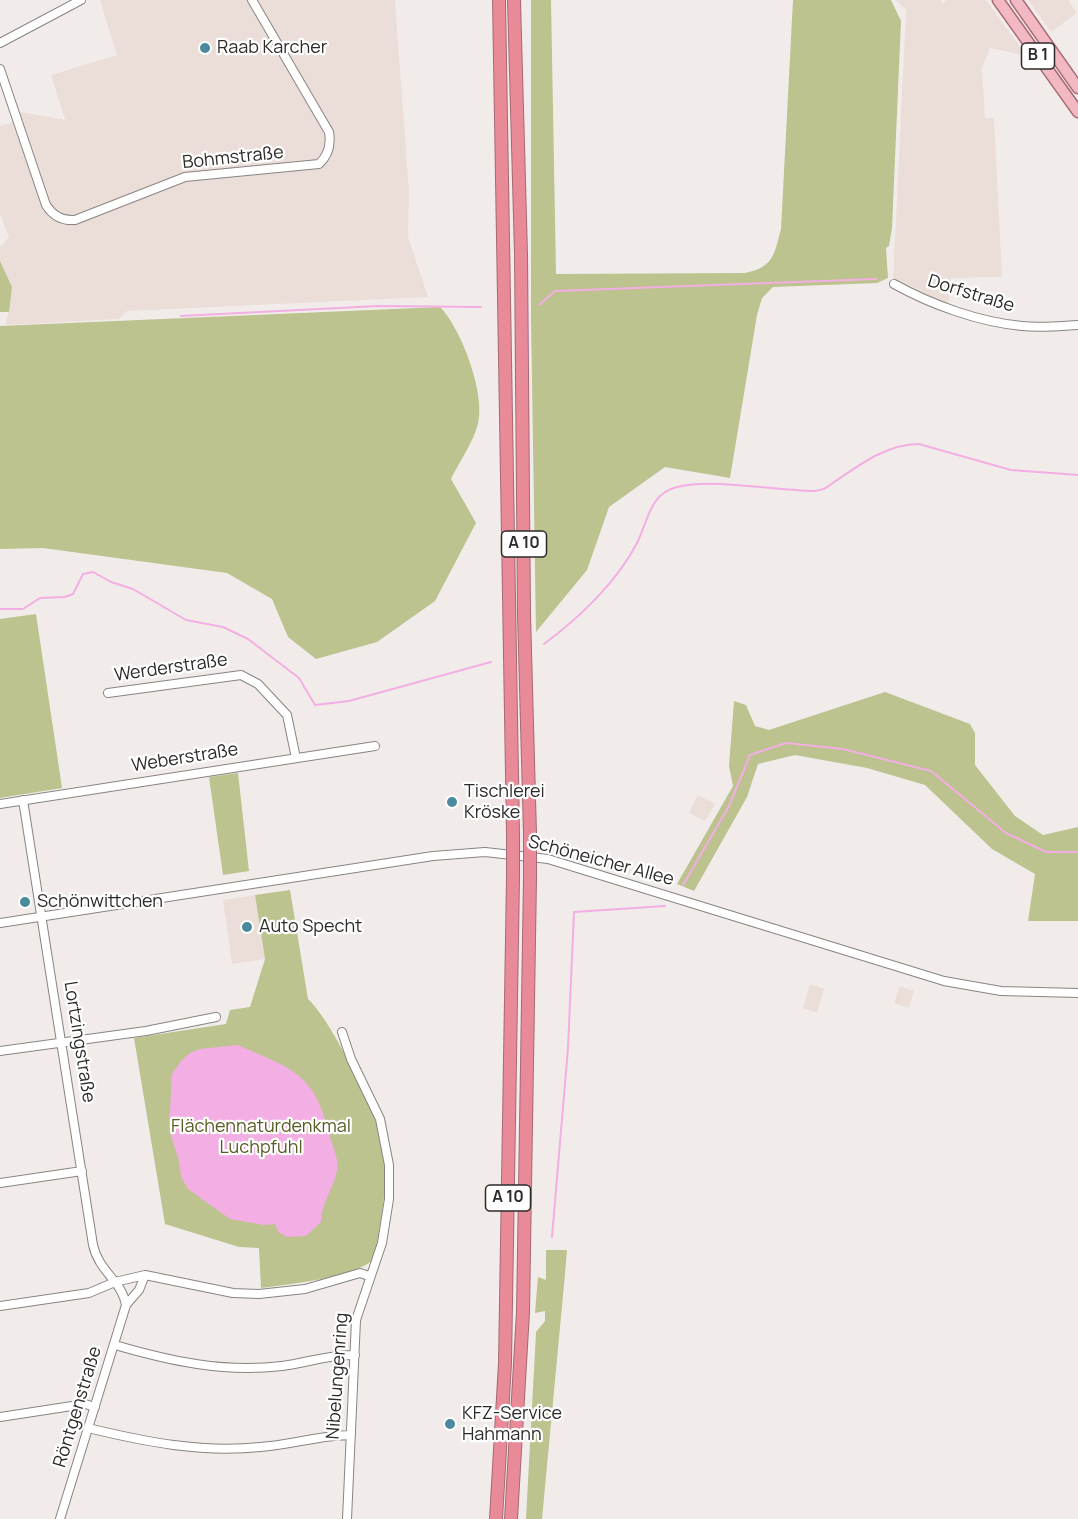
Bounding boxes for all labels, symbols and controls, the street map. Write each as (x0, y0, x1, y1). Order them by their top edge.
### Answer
place label: Raab Karcher (217, 37, 327, 59)
marker: Raab Karcher (198, 41, 212, 55)
road number: B 1 (1022, 43, 1054, 69)
street label: Bohmstraße (181, 142, 285, 174)
street label: Dorfstraße (925, 271, 1017, 317)
road number: A 10 (502, 531, 546, 557)
street label: Werderstraße (113, 649, 229, 687)
street label: Weberstraße (130, 739, 240, 777)
place label: Tischlerei Kröske (464, 781, 545, 824)
marker: Tischlerei Kröske (445, 795, 459, 809)
street label: Schöneicher Allee (526, 831, 676, 891)
place label: Schönwittchen (37, 891, 163, 913)
marker: Schönwittchen (18, 895, 32, 909)
place label: Auto Specht (259, 916, 362, 938)
marker: Auto Specht (240, 920, 254, 934)
street label: Lortzingstraße (59, 980, 99, 1104)
park label: Flächennaturdenkmal Luchpfuhl (171, 1116, 351, 1158)
road number: A 10 (486, 1185, 530, 1211)
street label: Nibelungenring (323, 1312, 353, 1440)
street label: Röntgenstraße (49, 1344, 107, 1470)
place label: KFZ-Service Hahmann (462, 1403, 562, 1446)
marker: KFZ-Service Hahmann (443, 1417, 457, 1431)

